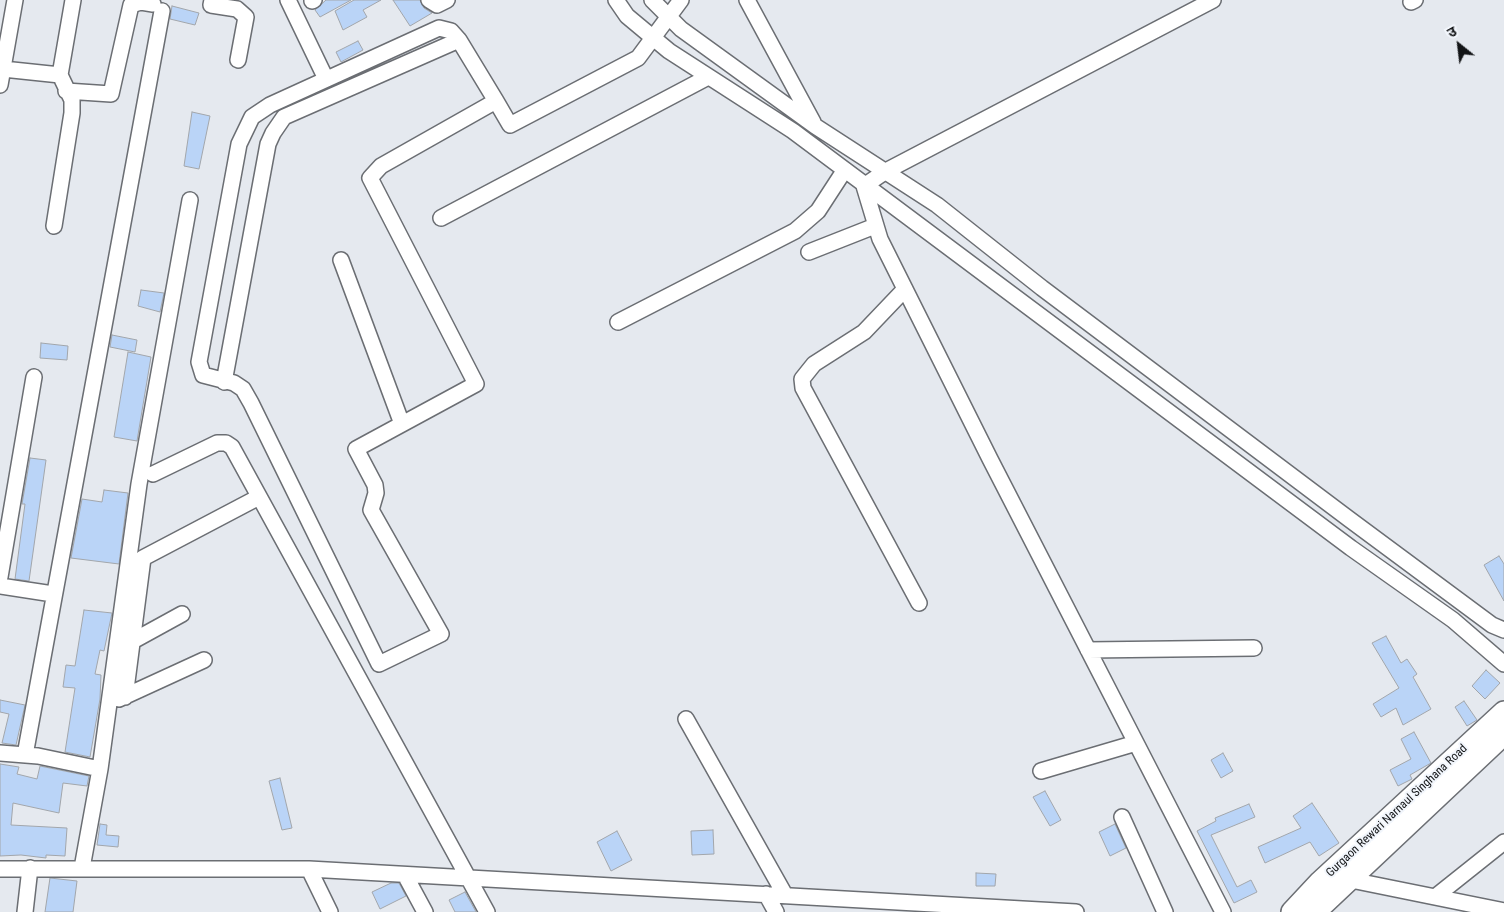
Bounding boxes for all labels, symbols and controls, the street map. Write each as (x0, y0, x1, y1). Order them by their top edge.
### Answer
north arrow (1434, 20, 1484, 70)
text: उ (1444, 23, 1459, 41)
street label: Gurgaon Rewari Narnaul Singhana Road (1323, 742, 1471, 880)

